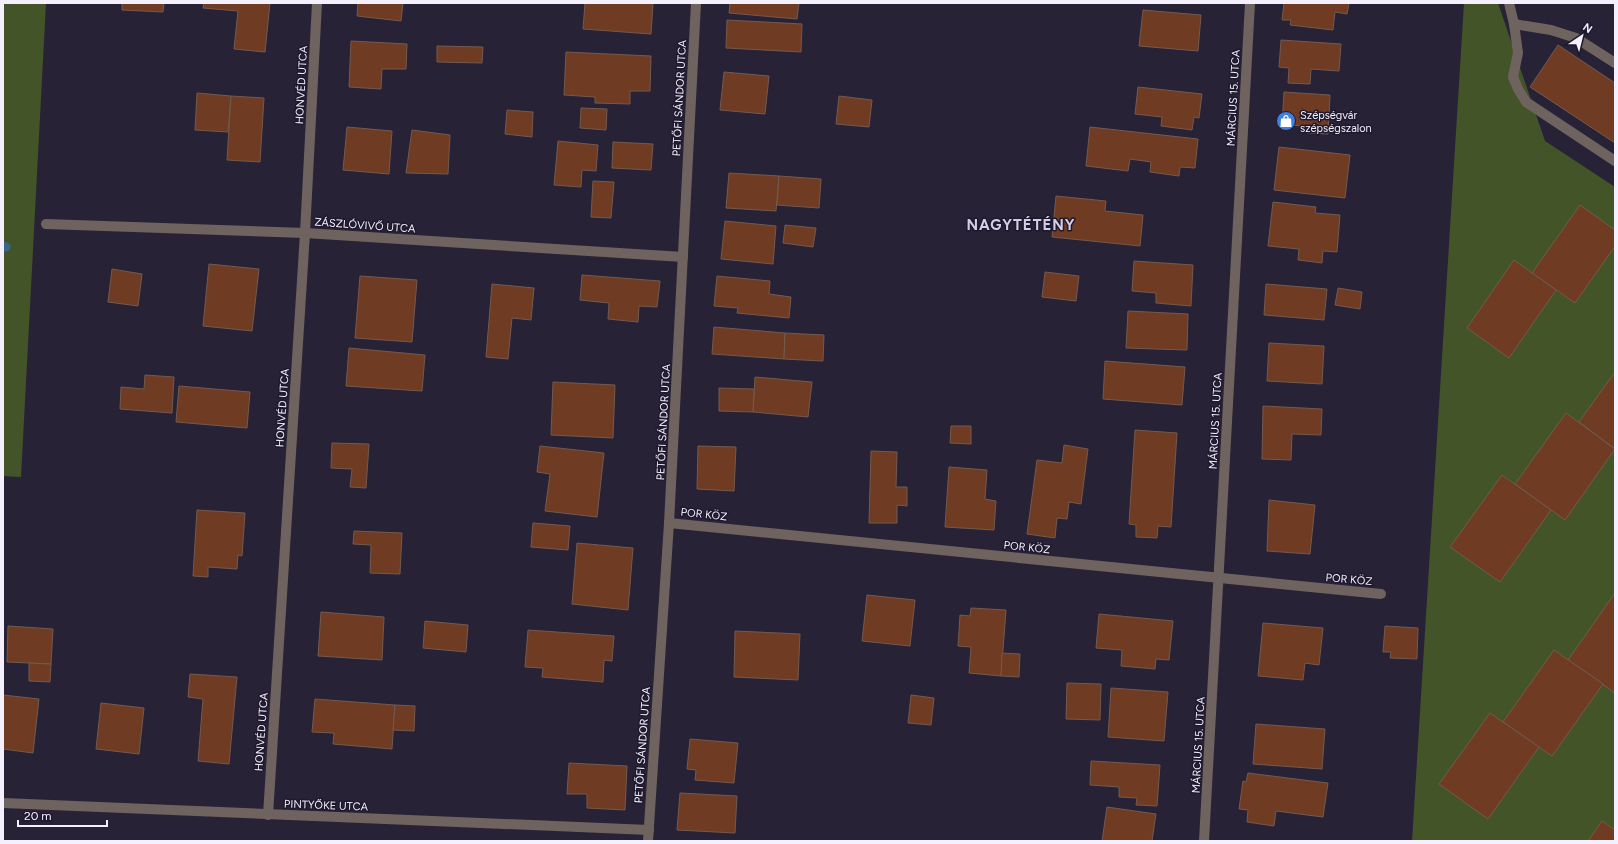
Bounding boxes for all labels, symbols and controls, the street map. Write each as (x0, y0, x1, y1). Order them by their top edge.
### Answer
north arrow (1562, 16, 1602, 56)
text: N (1580, 20, 1595, 36)
street label: PETŐFI SÁNDOR UTCA (669, 39, 689, 157)
street label: HONVÉD UTCA (293, 45, 310, 125)
street label: MÁRCIUS 15. UTCA (1224, 49, 1243, 147)
place label: Szépségvár szépségszalon (1300, 109, 1372, 135)
shop icon: Szépségvár szépségszalon (1275, 110, 1297, 132)
street label: ZÁSZLÓVIVŐ UTCA (314, 214, 416, 236)
district label: NAGYTÉTÉNY (966, 216, 1076, 234)
street label: PETŐFI SÁNDOR UTCA (653, 363, 673, 481)
street label: HONVÉD UTCA (273, 368, 292, 448)
street label: MÁRCIUS 15. UTCA (1206, 372, 1225, 470)
street label: POR KÖZ (680, 505, 728, 523)
street label: POR KÖZ (1003, 538, 1051, 556)
street label: POR KÖZ (1325, 570, 1373, 588)
street label: PETŐFI SÁNDOR UTCA (631, 686, 653, 804)
street label: HONVÉD UTCA (252, 692, 271, 772)
street label: MÁRCIUS 15. UTCA (1189, 696, 1208, 794)
street label: PINTYŐKE UTCA (284, 797, 369, 813)
scale bar (18, 802, 107, 828)
text: 20 m (24, 809, 52, 823)

